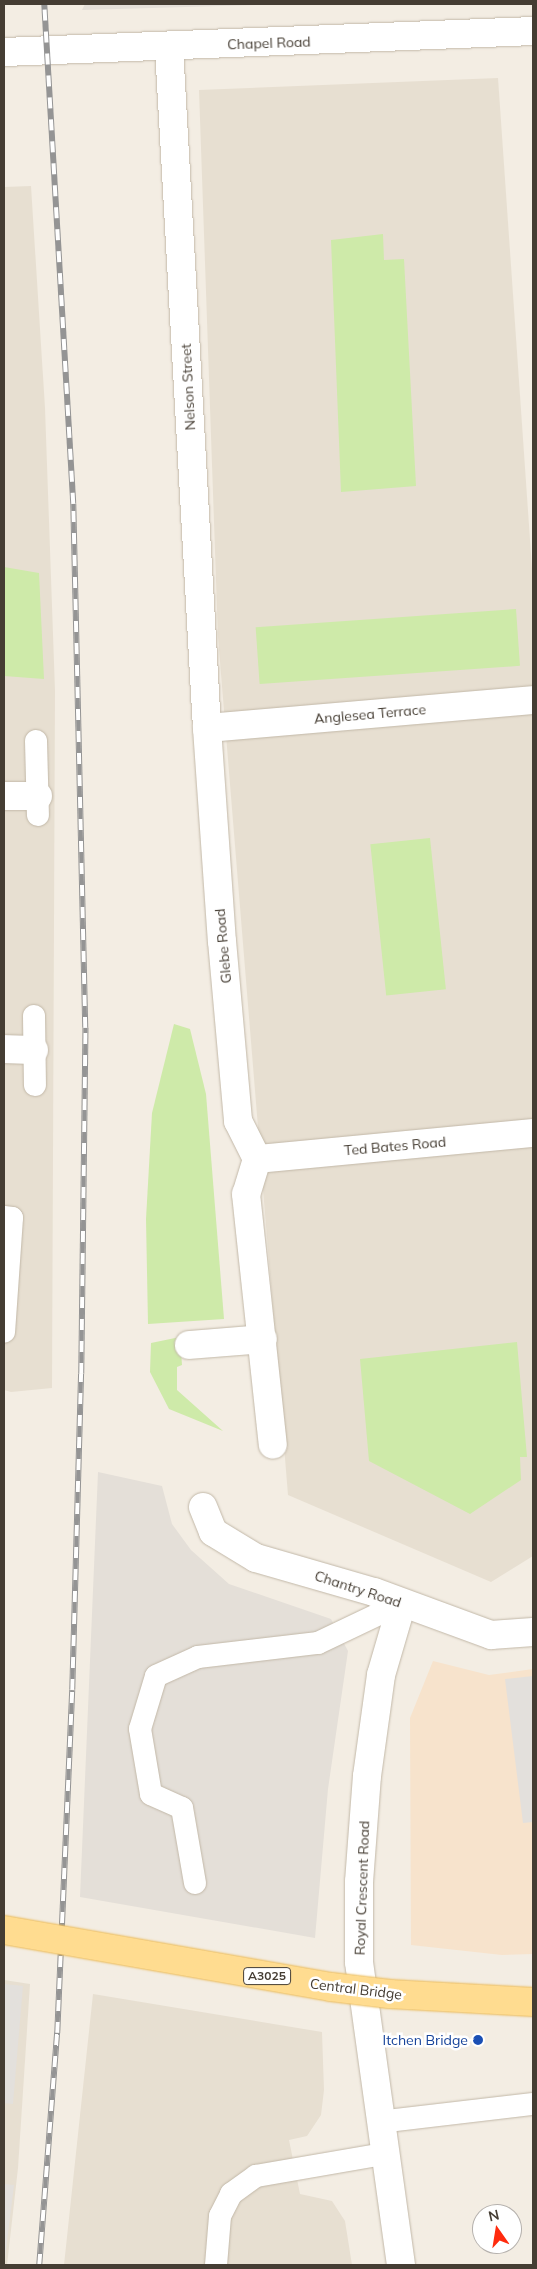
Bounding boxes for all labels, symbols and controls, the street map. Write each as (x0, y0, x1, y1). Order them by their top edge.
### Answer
street label: Chapel Road (227, 33, 311, 53)
street label: Nelson Street (177, 343, 199, 431)
street label: Anglesea Terrace (313, 701, 427, 727)
street label: Glebe Road (211, 908, 235, 984)
street label: Ted Bates Road (343, 1133, 447, 1159)
street label: Chantry Road (313, 1567, 403, 1611)
street label: Royal Crescent Road (351, 1820, 373, 1956)
road number: A3025 (242, 1966, 292, 1985)
street label: Central Bridge (309, 1975, 403, 2003)
place label: Itchen Bridge (383, 2032, 468, 2048)
marker: Itchen Bridge (472, 2034, 484, 2046)
north arrow (472, 2204, 522, 2254)
text: N (487, 2205, 501, 2225)

